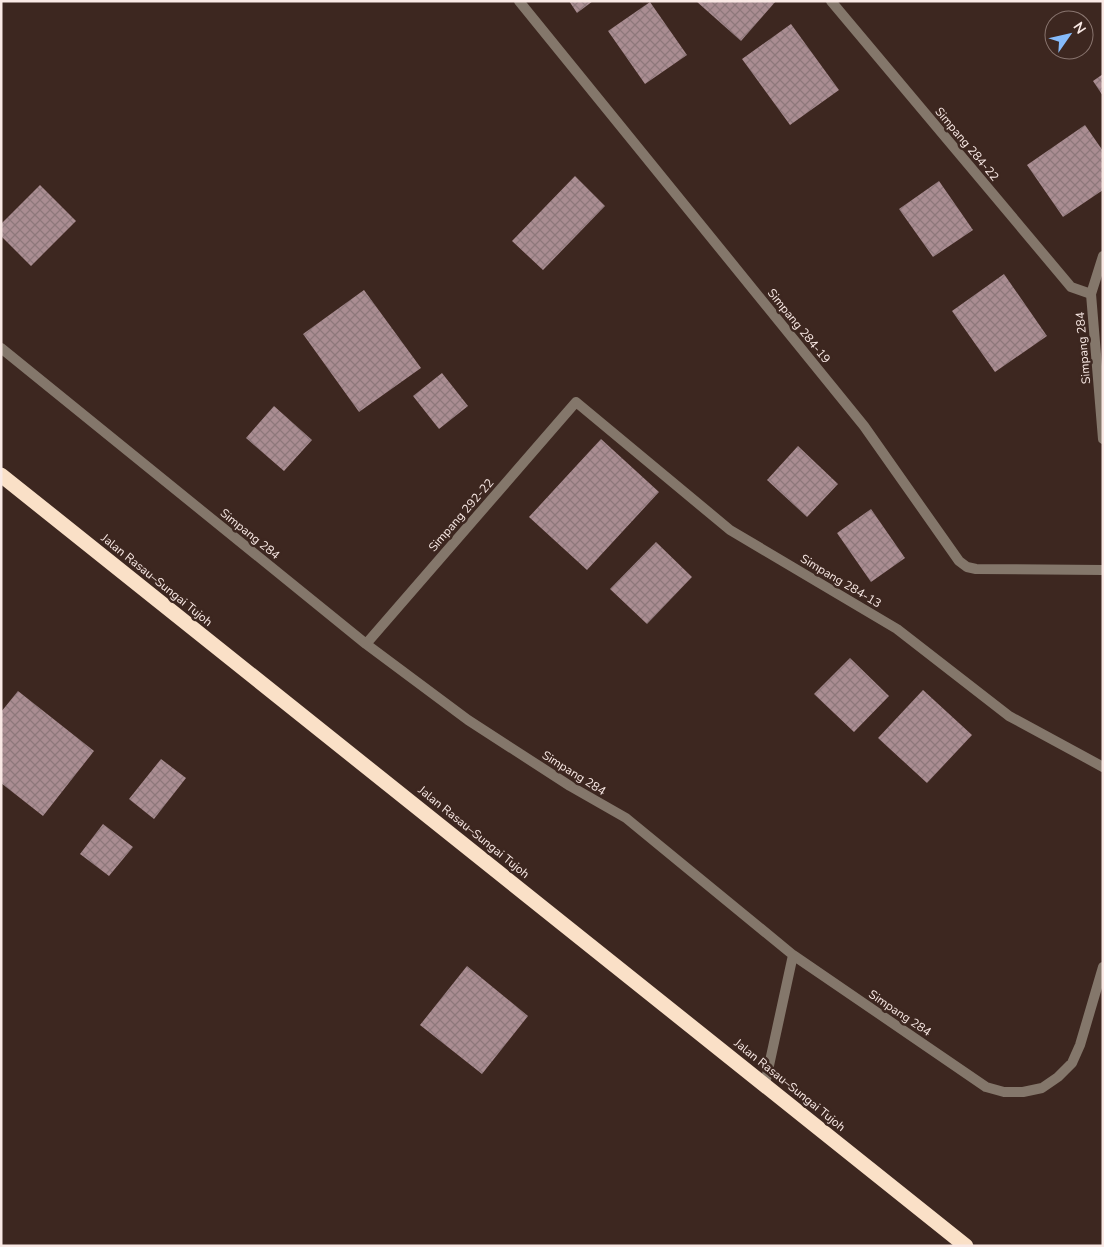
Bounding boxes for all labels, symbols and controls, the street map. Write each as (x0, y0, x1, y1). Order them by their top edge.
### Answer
north arrow (1044, 10, 1094, 60)
text: N (1069, 18, 1090, 38)
street label: Simpang 284-22 (931, 104, 1003, 184)
street label: Simpang 284-19 (764, 285, 834, 367)
street label: Simpang 284 (1072, 311, 1094, 385)
street label: Simpang 292-22 (425, 475, 497, 555)
street label: Simpang 284 (217, 505, 283, 563)
street label: Jalan Rasau–Sungai Tujoh (97, 530, 216, 630)
street label: Simpang 284-13 (798, 550, 884, 612)
street label: Simpang 284 (539, 747, 609, 799)
street label: Jalan Rasau–Sungai Tujoh (414, 782, 533, 882)
street label: Simpang 284 (866, 986, 934, 1040)
street label: Jalan Rasau–Sungai Tujoh (730, 1035, 849, 1135)

